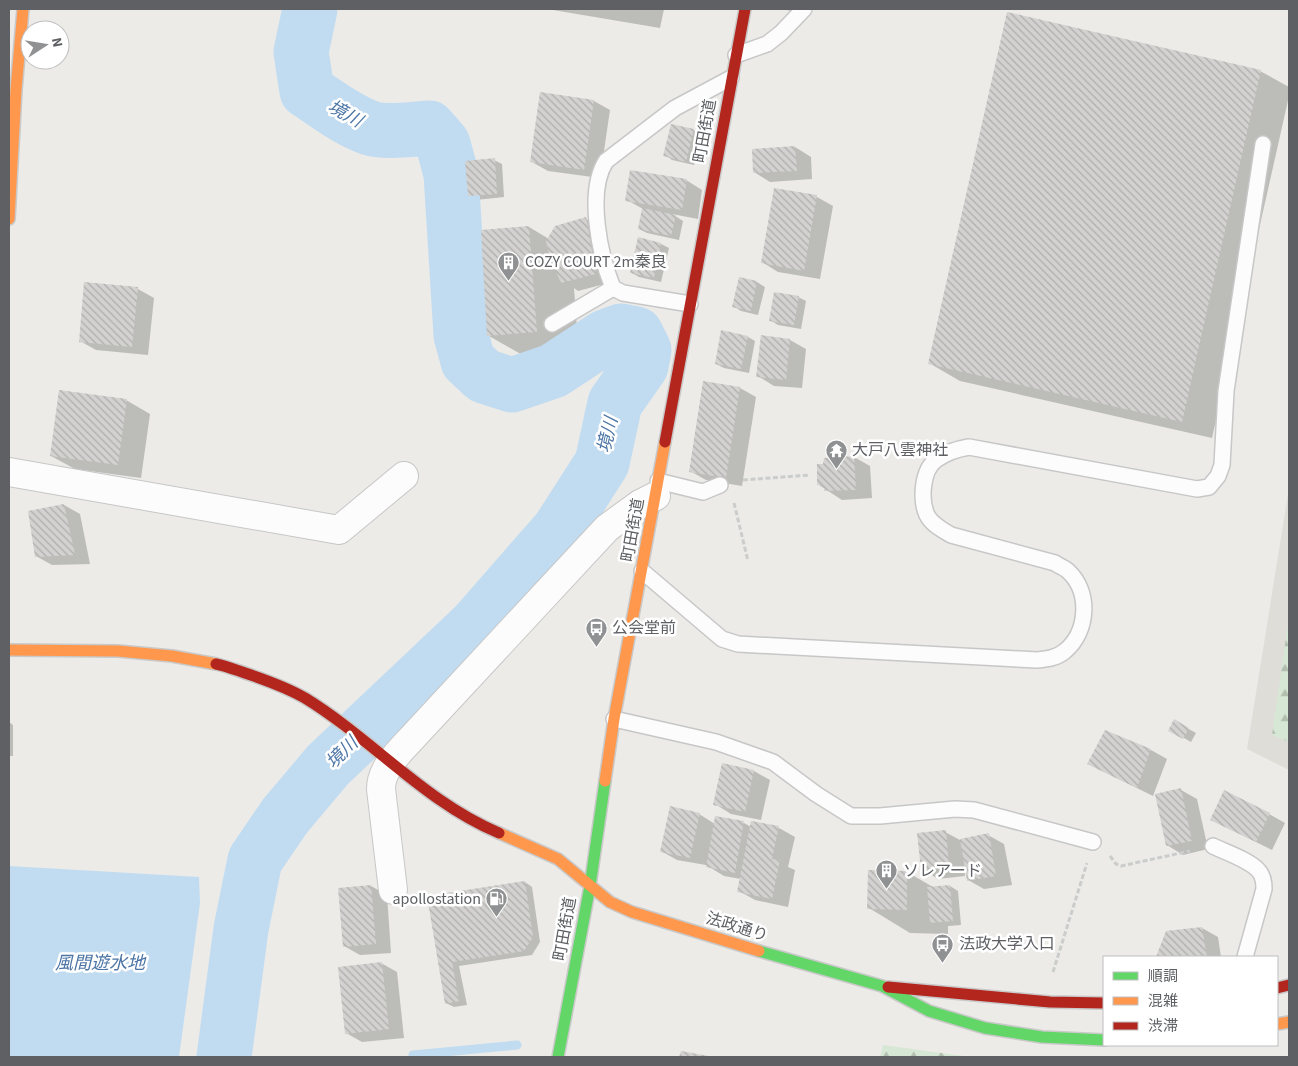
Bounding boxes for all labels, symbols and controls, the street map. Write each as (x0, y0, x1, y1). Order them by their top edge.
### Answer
north arrow (20, 20, 70, 70)
text: N (46, 36, 67, 49)
water label: 境川 (323, 94, 369, 135)
street label: 町田街道 (689, 98, 721, 164)
building icon: COZY COURT 2m秦良 (497, 250, 521, 281)
place label: COZY COURT 2m秦良 (525, 251, 667, 273)
water label: 境川 (592, 413, 625, 455)
temple icon: 大戸八雲神社 (824, 438, 848, 469)
place label: 大戸八雲神社 (852, 439, 948, 461)
street label: 町田街道 (617, 497, 649, 563)
bus stop icon: 公会堂前 (584, 616, 608, 647)
place label: 公会堂前 (612, 617, 676, 639)
water label: 境川 (320, 730, 365, 775)
building icon: ソレアード (875, 859, 899, 890)
place label: ソレアード (903, 860, 982, 882)
fuel station icon: apollostation (485, 887, 509, 918)
place label: apollostation (393, 888, 481, 910)
street label: 町田街道 (549, 896, 581, 962)
street label: 法政通り (703, 907, 771, 947)
bus stop icon: 法政大学入口 (931, 932, 955, 963)
place label: 法政大学入口 (959, 933, 1055, 955)
water label: 風間遊水地 (55, 951, 147, 976)
legend (1103, 956, 1278, 1046)
text: 順調 (1148, 966, 1178, 987)
text: 混雑 (1148, 991, 1178, 1012)
text: 渋滞 (1148, 1016, 1178, 1037)

